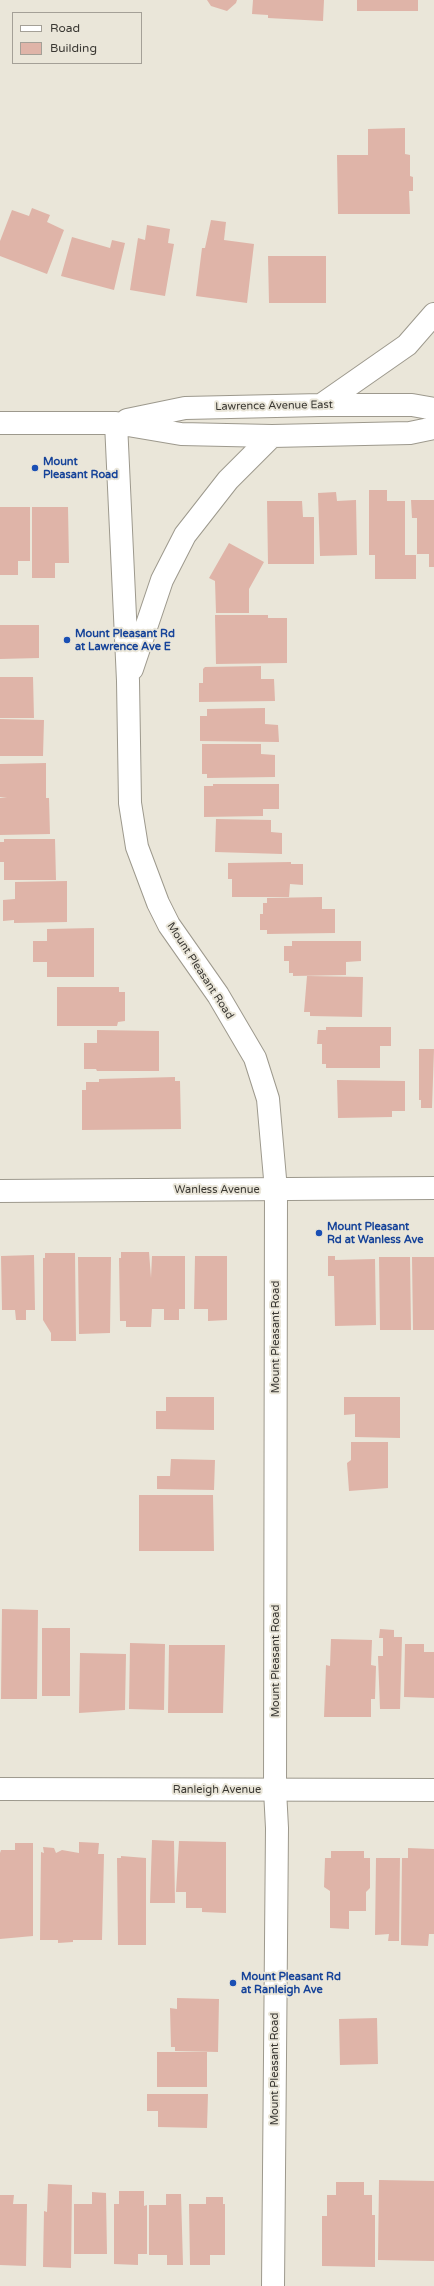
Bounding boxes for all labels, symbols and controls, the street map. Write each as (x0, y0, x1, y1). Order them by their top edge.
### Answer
legend (12, 12, 142, 64)
text: Road (50, 21, 80, 35)
text: Building (50, 41, 97, 55)
street label: Lawrence Avenue East (215, 398, 333, 414)
place label: Mount Pleasant Road (43, 455, 118, 481)
marker: Mount Pleasant Road (30, 463, 40, 473)
place label: Mount Pleasant Rd at Lawrence Ave E (75, 627, 175, 653)
marker: Mount Pleasant Rd at Lawrence Ave E (62, 635, 72, 645)
street label: Mount Pleasant Road (164, 920, 236, 1022)
street label: Wanless Avenue (174, 1183, 260, 1197)
place label: Mount Pleasant Rd at Wanless Ave (327, 1220, 423, 1246)
marker: Mount Pleasant Rd at Wanless Ave (314, 1228, 324, 1238)
street label: Mount Pleasant Road (269, 1281, 283, 1393)
street label: Mount Pleasant Road (269, 1605, 283, 1717)
street label: Ranleigh Avenue (173, 1783, 261, 1797)
place label: Mount Pleasant Rd at Ranleigh Ave (241, 1970, 341, 1996)
marker: Mount Pleasant Rd at Ranleigh Ave (228, 1978, 238, 1988)
street label: Mount Pleasant Road (268, 2013, 282, 2125)

